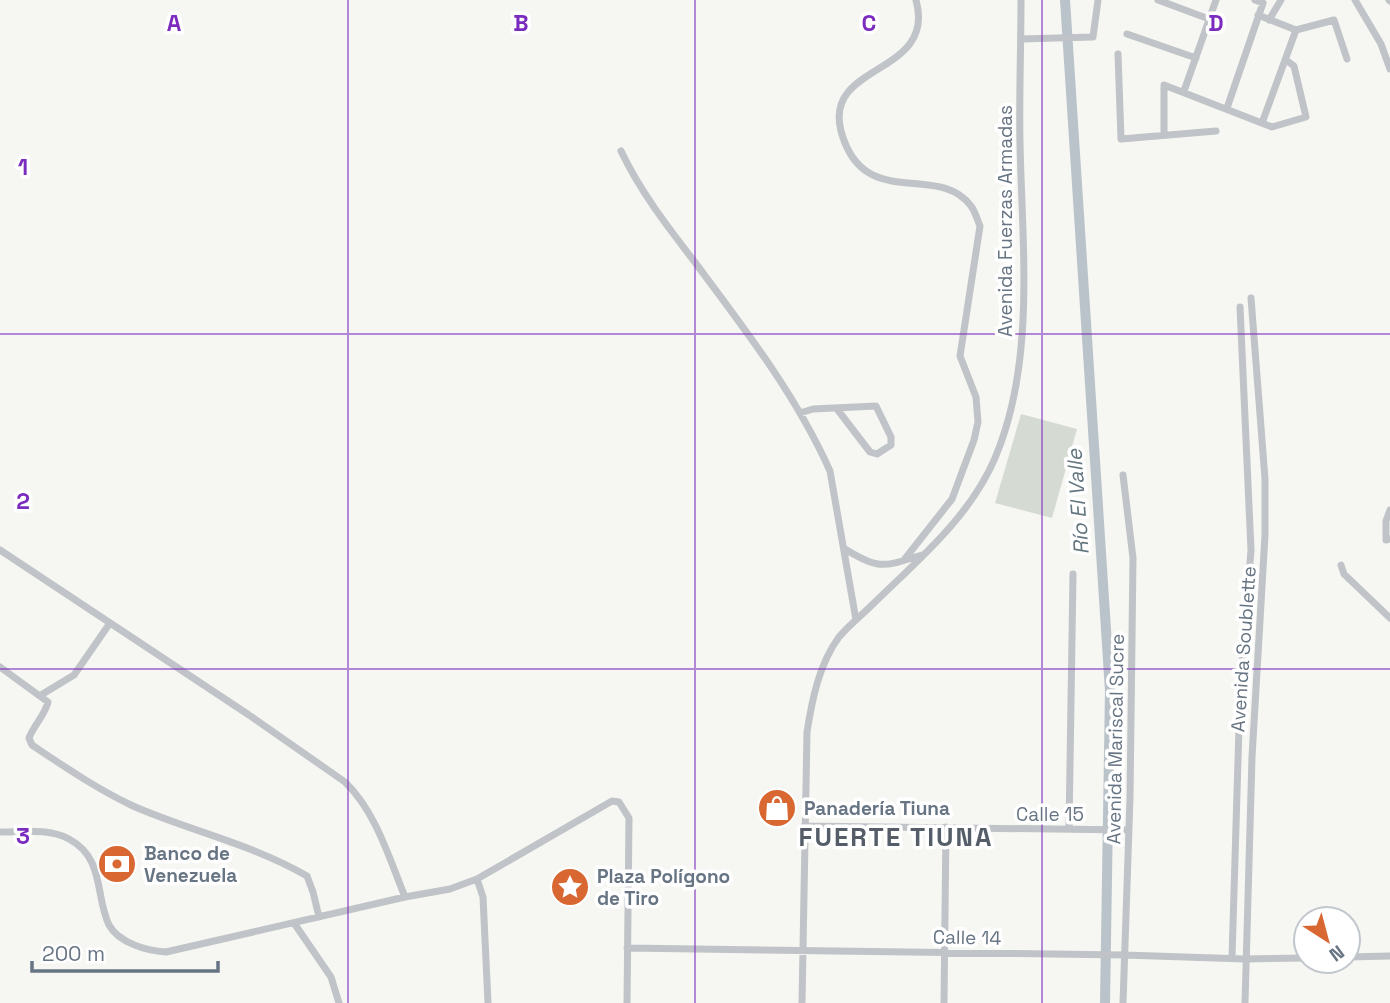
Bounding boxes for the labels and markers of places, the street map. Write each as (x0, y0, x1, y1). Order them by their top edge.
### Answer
shop icon: Panadería Tiuna (756, 787, 798, 829)
place label: Panadería Tiuna (804, 796, 950, 821)
place label: Banco de Venezuela (144, 841, 237, 888)
bank icon: Banco de Venezuela (96, 843, 138, 885)
place label: Plaza Polígono de Tiro (597, 864, 730, 911)
place icon: Plaza Polígono de Tiro (549, 866, 591, 908)

